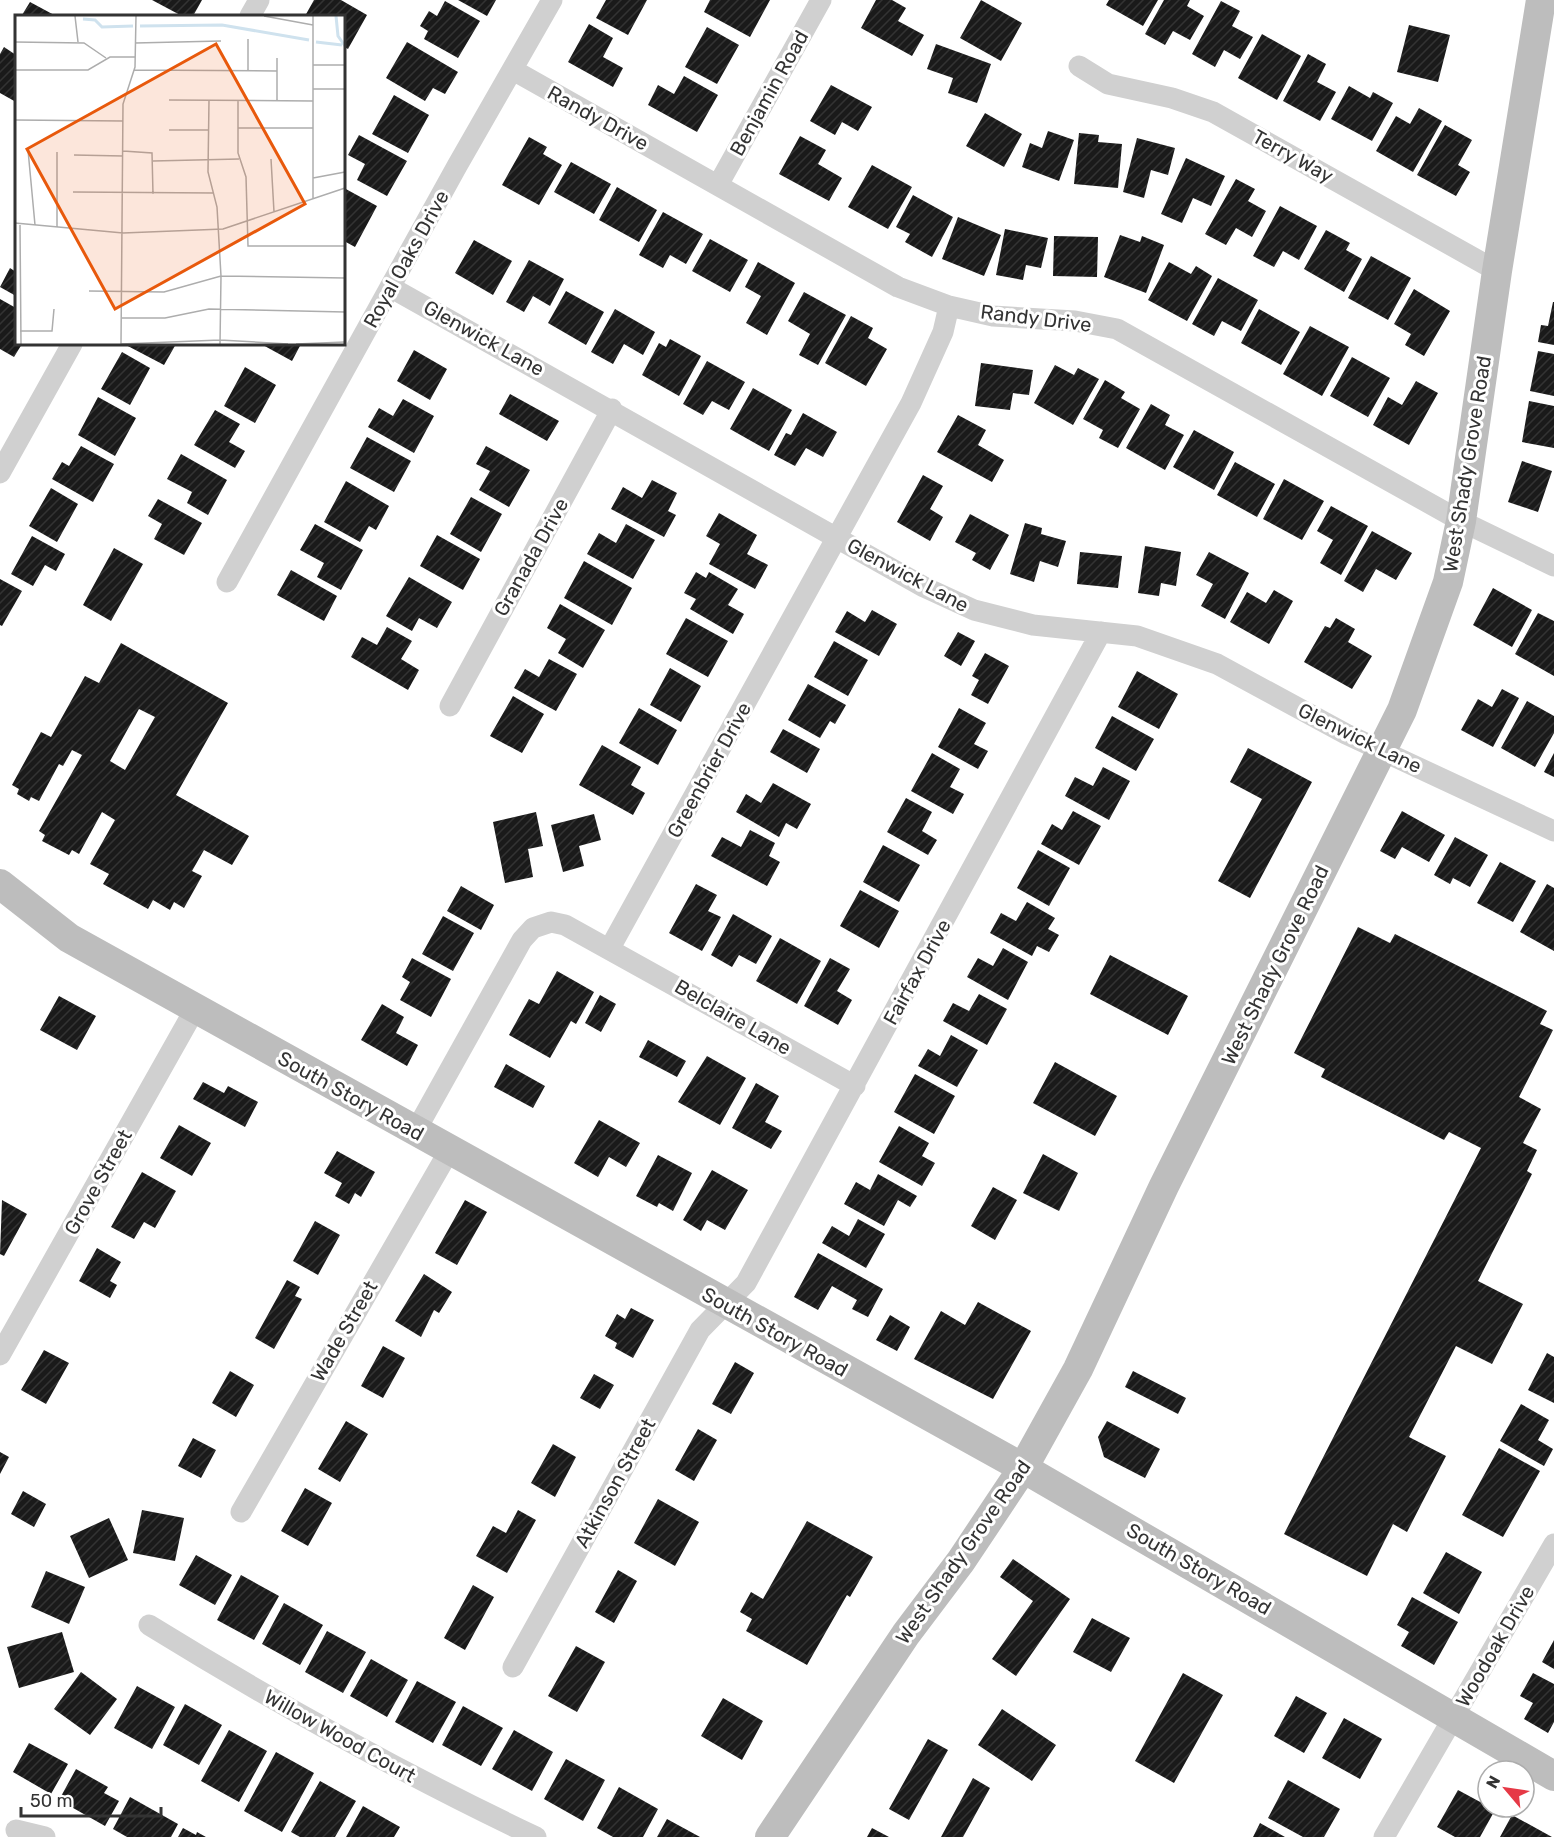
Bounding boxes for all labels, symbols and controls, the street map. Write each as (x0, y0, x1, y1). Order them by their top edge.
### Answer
inset map (15, 15, 345, 345)
street label: Benjamin Road (725, 26, 813, 160)
street label: Randy Drive (543, 80, 653, 156)
street label: Terry Way (1248, 124, 1338, 188)
street label: Royal Oaks Drive (358, 186, 454, 332)
street label: Glenwick Lane (419, 295, 549, 381)
street label: Randy Drive (979, 299, 1093, 337)
street label: West Shady Grove Road (1438, 354, 1496, 574)
street label: Granada Drive (489, 494, 573, 620)
street label: Glenwick Lane (843, 533, 973, 617)
street label: Greenbrier Drive (662, 698, 756, 842)
street label: Glenwick Lane (1294, 698, 1426, 778)
street label: West Shady Grove Road (1216, 861, 1334, 1069)
street label: Fairfax Drive (878, 915, 956, 1029)
street label: Belclaire Lane (671, 974, 795, 1060)
street label: South Story Road (274, 1046, 428, 1146)
street label: Grove Street (59, 1125, 137, 1239)
street label: Wade Street (305, 1276, 383, 1386)
street label: South Story Road (698, 1282, 852, 1382)
street label: Atkinson Street (569, 1414, 661, 1552)
street label: West Shady Grove Road (890, 1455, 1036, 1649)
street label: South Story Road (1122, 1518, 1276, 1620)
street label: Woodoak Drive (1451, 1581, 1539, 1711)
street label: Willow Wood Court (260, 1684, 420, 1788)
north arrow (1476, 1759, 1536, 1819)
text: N (1482, 1772, 1504, 1792)
scale bar (21, 1780, 160, 1818)
text: 50 m (30, 1790, 73, 1812)

